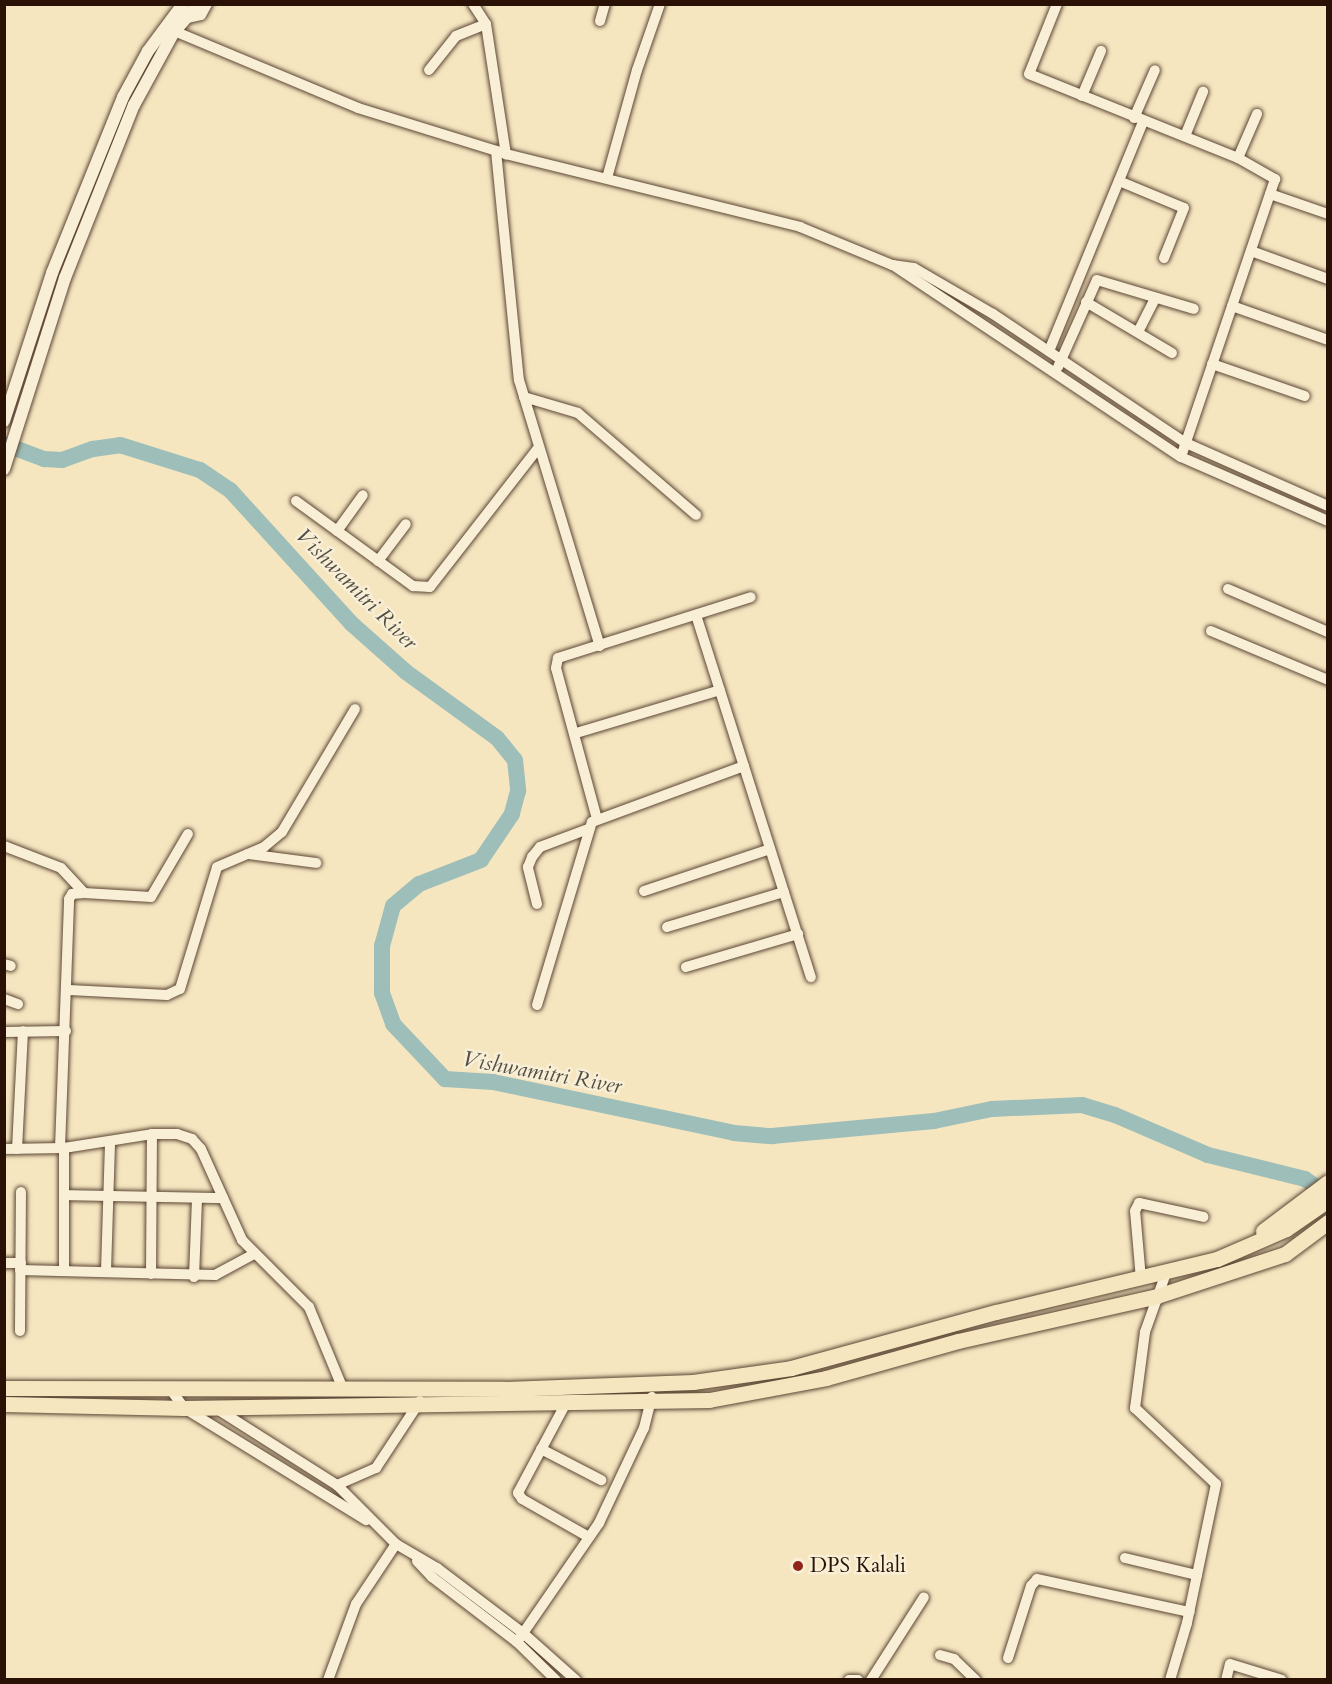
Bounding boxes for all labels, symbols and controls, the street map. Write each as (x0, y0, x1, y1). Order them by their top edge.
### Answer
water label: Vishwamitri River (290, 523, 422, 655)
water label: Vishwamitri River (460, 1046, 624, 1100)
place label: DPS Kalali (810, 1553, 906, 1579)
marker: DPS Kalali (791, 1559, 805, 1573)

